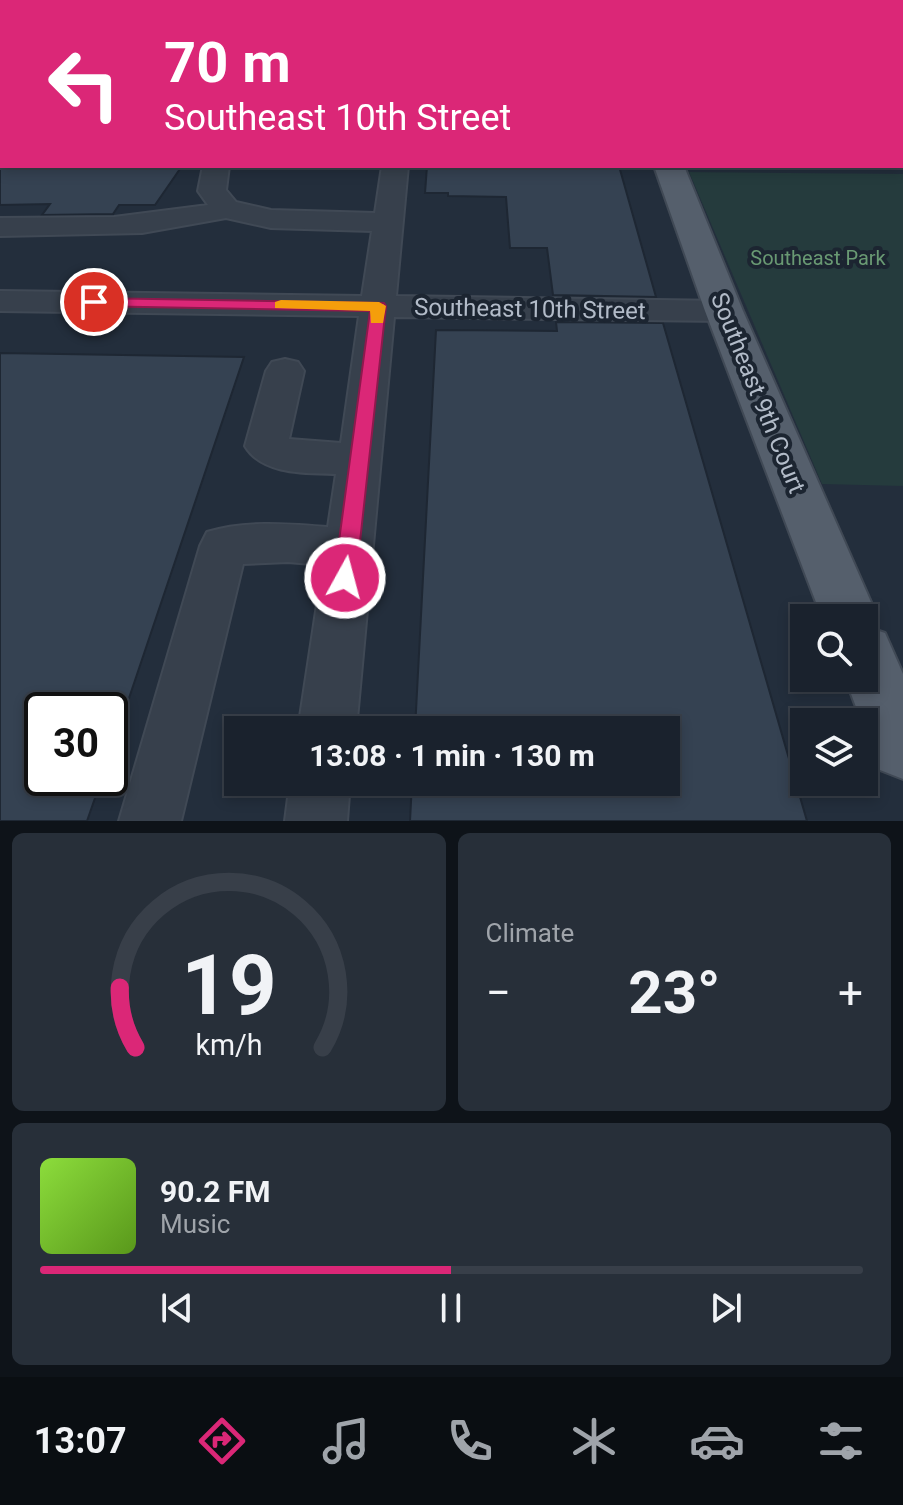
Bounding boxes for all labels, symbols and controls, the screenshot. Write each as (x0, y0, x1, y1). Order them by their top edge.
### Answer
text: 70 m (164, 30, 291, 96)
icon: left (32, 32, 136, 136)
text: Southeast 10th Street (164, 97, 511, 139)
park label: Southeast Park (750, 246, 887, 270)
pin (60, 268, 128, 336)
icon: arrive (72, 280, 116, 324)
street label: Southeast 9th Court (705, 289, 811, 498)
street label: Southeast 10th Street (414, 293, 646, 325)
position arrow (303, 536, 387, 620)
map controls (790, 604, 878, 796)
button: search (790, 604, 878, 692)
speed limit sign: 30 (24, 692, 128, 796)
button: layers (790, 708, 878, 796)
text: 13:08 · 1 min · 130 m (309, 738, 595, 773)
text: Climate (486, 918, 574, 948)
text: 19 (181, 937, 276, 1034)
text: 23° (628, 957, 720, 1028)
text: − (486, 967, 511, 1019)
text: + (838, 967, 863, 1019)
text: km/h (195, 1028, 262, 1062)
text: 90.2 FM (160, 1174, 271, 1209)
text: Music (160, 1209, 230, 1239)
icon: previous (155, 1286, 199, 1330)
icon: pause (429, 1286, 473, 1330)
icon: next (704, 1286, 748, 1330)
icon: directions (194, 1413, 250, 1469)
icon: music (318, 1413, 374, 1469)
icon: phone (442, 1413, 498, 1469)
icon: climate (566, 1413, 622, 1469)
icon: car (689, 1413, 745, 1469)
icon: filters (813, 1413, 869, 1469)
text: 13:07 (34, 1420, 127, 1462)

